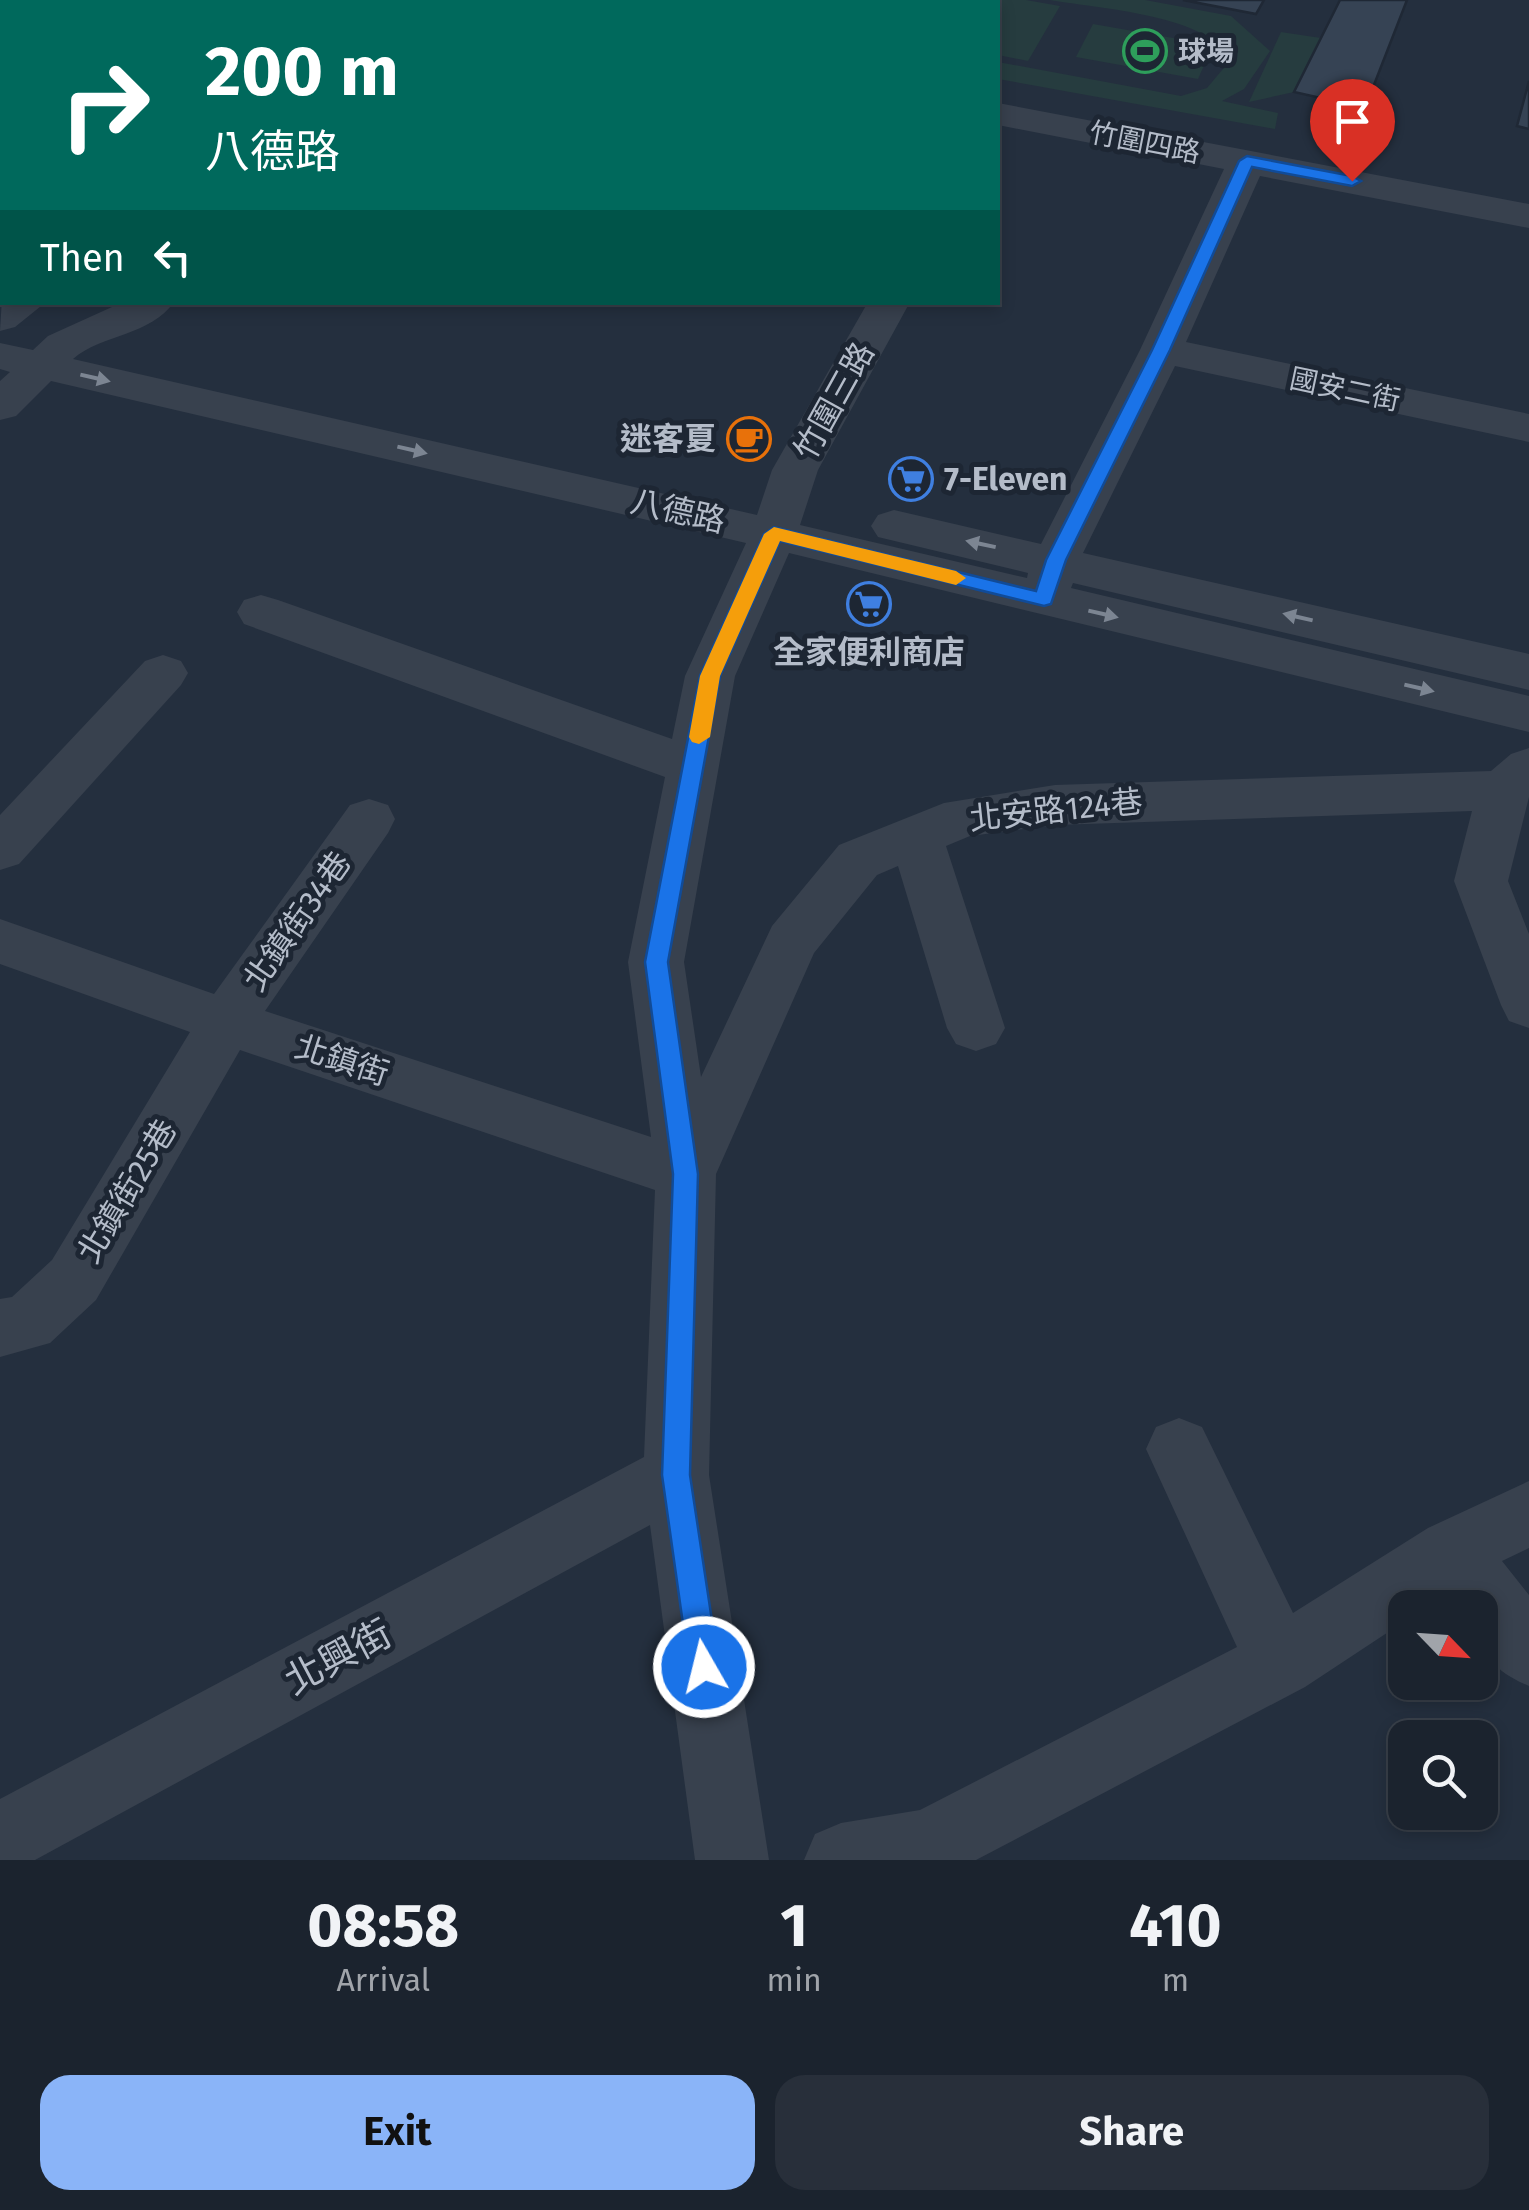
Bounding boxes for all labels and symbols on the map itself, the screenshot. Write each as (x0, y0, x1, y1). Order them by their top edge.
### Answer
sports icon: 球場 (1122, 28, 1168, 74)
place label: 球場 (1178, 35, 1234, 68)
pin (1310, 79, 1395, 182)
street label: 竹圍四路 (1087, 116, 1203, 169)
street label: 竹圍三路 (786, 336, 882, 466)
street label: 國安二街 (1287, 362, 1403, 417)
one-way arrow (80, 371, 111, 386)
cafe icon: 迷客夏 (726, 416, 772, 462)
place label: 迷客夏 (620, 420, 716, 458)
one-way arrow (397, 443, 428, 459)
supermarket icon: 7-Eleven (888, 456, 934, 502)
place label: 7-Eleven (944, 460, 1068, 498)
street label: 八德路 (627, 482, 729, 540)
one-way arrow (965, 536, 996, 552)
supermarket icon: 全家便利商店 (846, 581, 892, 627)
one-way arrow (1088, 606, 1119, 622)
one-way arrow (1282, 609, 1313, 624)
place label: 全家便利商店 (773, 633, 965, 671)
one-way arrow (1404, 681, 1435, 696)
street label: 北安路124巷 (968, 782, 1144, 838)
street label: 北鎮街34巷 (235, 844, 359, 998)
street label: 北鎮街 (290, 1027, 394, 1093)
street label: 北鎮街25巷 (70, 1113, 184, 1269)
north arrow (1388, 1590, 1498, 1700)
street label: 北興街 (277, 1610, 399, 1704)
position arrow (652, 1615, 756, 1719)

